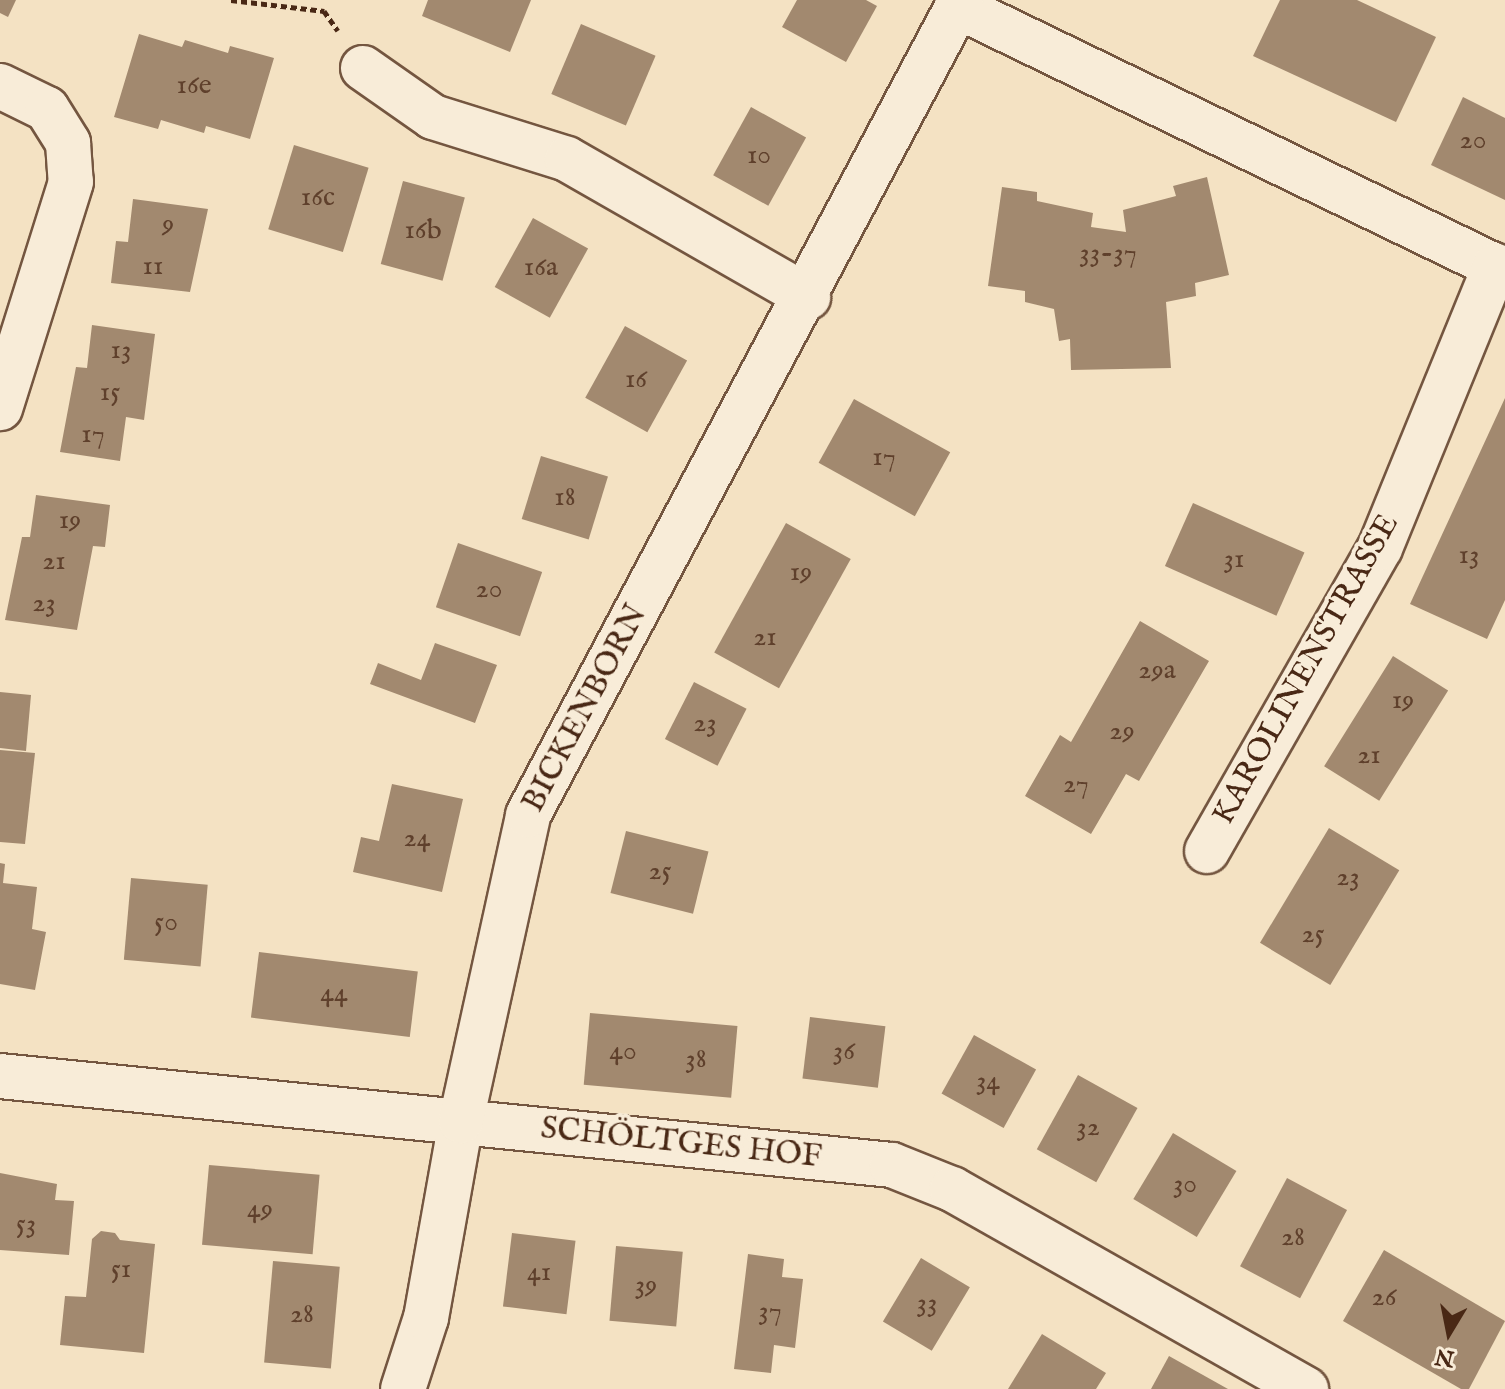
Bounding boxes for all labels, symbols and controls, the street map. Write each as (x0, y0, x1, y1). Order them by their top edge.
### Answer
house number: 16e (176, 69, 212, 103)
house number: 20 (1460, 124, 1486, 158)
house number: 10 (747, 139, 771, 173)
house number: 16c (301, 181, 335, 215)
house number: 9 (162, 208, 174, 242)
house number: 16b (404, 214, 442, 248)
house number: 33-37 (1079, 237, 1137, 271)
house number: 11 (143, 250, 163, 284)
house number: 16a (524, 251, 558, 285)
house number: 13 (111, 334, 131, 368)
house number: 16 (625, 363, 647, 397)
house number: 15 (100, 376, 120, 410)
house number: 17 (81, 418, 105, 452)
house number: 17 (872, 441, 896, 475)
house number: 18 (554, 481, 576, 515)
house number: 19 (59, 504, 81, 538)
street label: KAROLINENSTRASSE (1206, 508, 1408, 832)
house number: 13 (1459, 539, 1479, 573)
house number: 31 (1224, 543, 1244, 577)
house number: 21 (42, 545, 66, 579)
house number: 19 (790, 556, 812, 590)
house number: 20 (476, 573, 502, 607)
house number: 23 (32, 587, 56, 621)
street label: BICKENBORN (515, 599, 657, 819)
house number: 21 (753, 621, 777, 655)
house number: 29a (1138, 654, 1176, 688)
house number: 19 (1392, 684, 1414, 718)
house number: 23 (693, 707, 717, 741)
house number: 29 (1109, 715, 1135, 749)
house number: 21 (1357, 739, 1381, 773)
house number: 27 (1063, 768, 1089, 802)
house number: 24 (404, 822, 430, 856)
house number: 25 (648, 855, 672, 889)
house number: 23 (1336, 861, 1360, 895)
house number: 50 (154, 906, 178, 940)
house number: 25 (1301, 918, 1325, 952)
house number: 44 (320, 977, 348, 1011)
house number: 40 (609, 1035, 637, 1069)
house number: 36 (833, 1035, 855, 1069)
house number: 38 (685, 1043, 707, 1077)
house number: 34 (976, 1065, 1000, 1099)
street label: SCHÖLTGES HOF (539, 1110, 823, 1178)
house number: 32 (1076, 1111, 1100, 1145)
house number: 30 (1173, 1168, 1197, 1202)
house number: 49 (247, 1193, 273, 1227)
house number: 53 (16, 1208, 36, 1242)
house number: 28 (1281, 1221, 1305, 1255)
house number: 51 (111, 1253, 131, 1287)
house number: 41 (527, 1256, 551, 1290)
house number: 39 (635, 1269, 657, 1303)
house number: 26 (1372, 1281, 1396, 1315)
house number: 33 (917, 1287, 937, 1321)
north arrow (1409, 1293, 1489, 1373)
house number: 37 (758, 1295, 782, 1329)
house number: 28 (290, 1298, 314, 1332)
text: N (1433, 1341, 1457, 1372)

